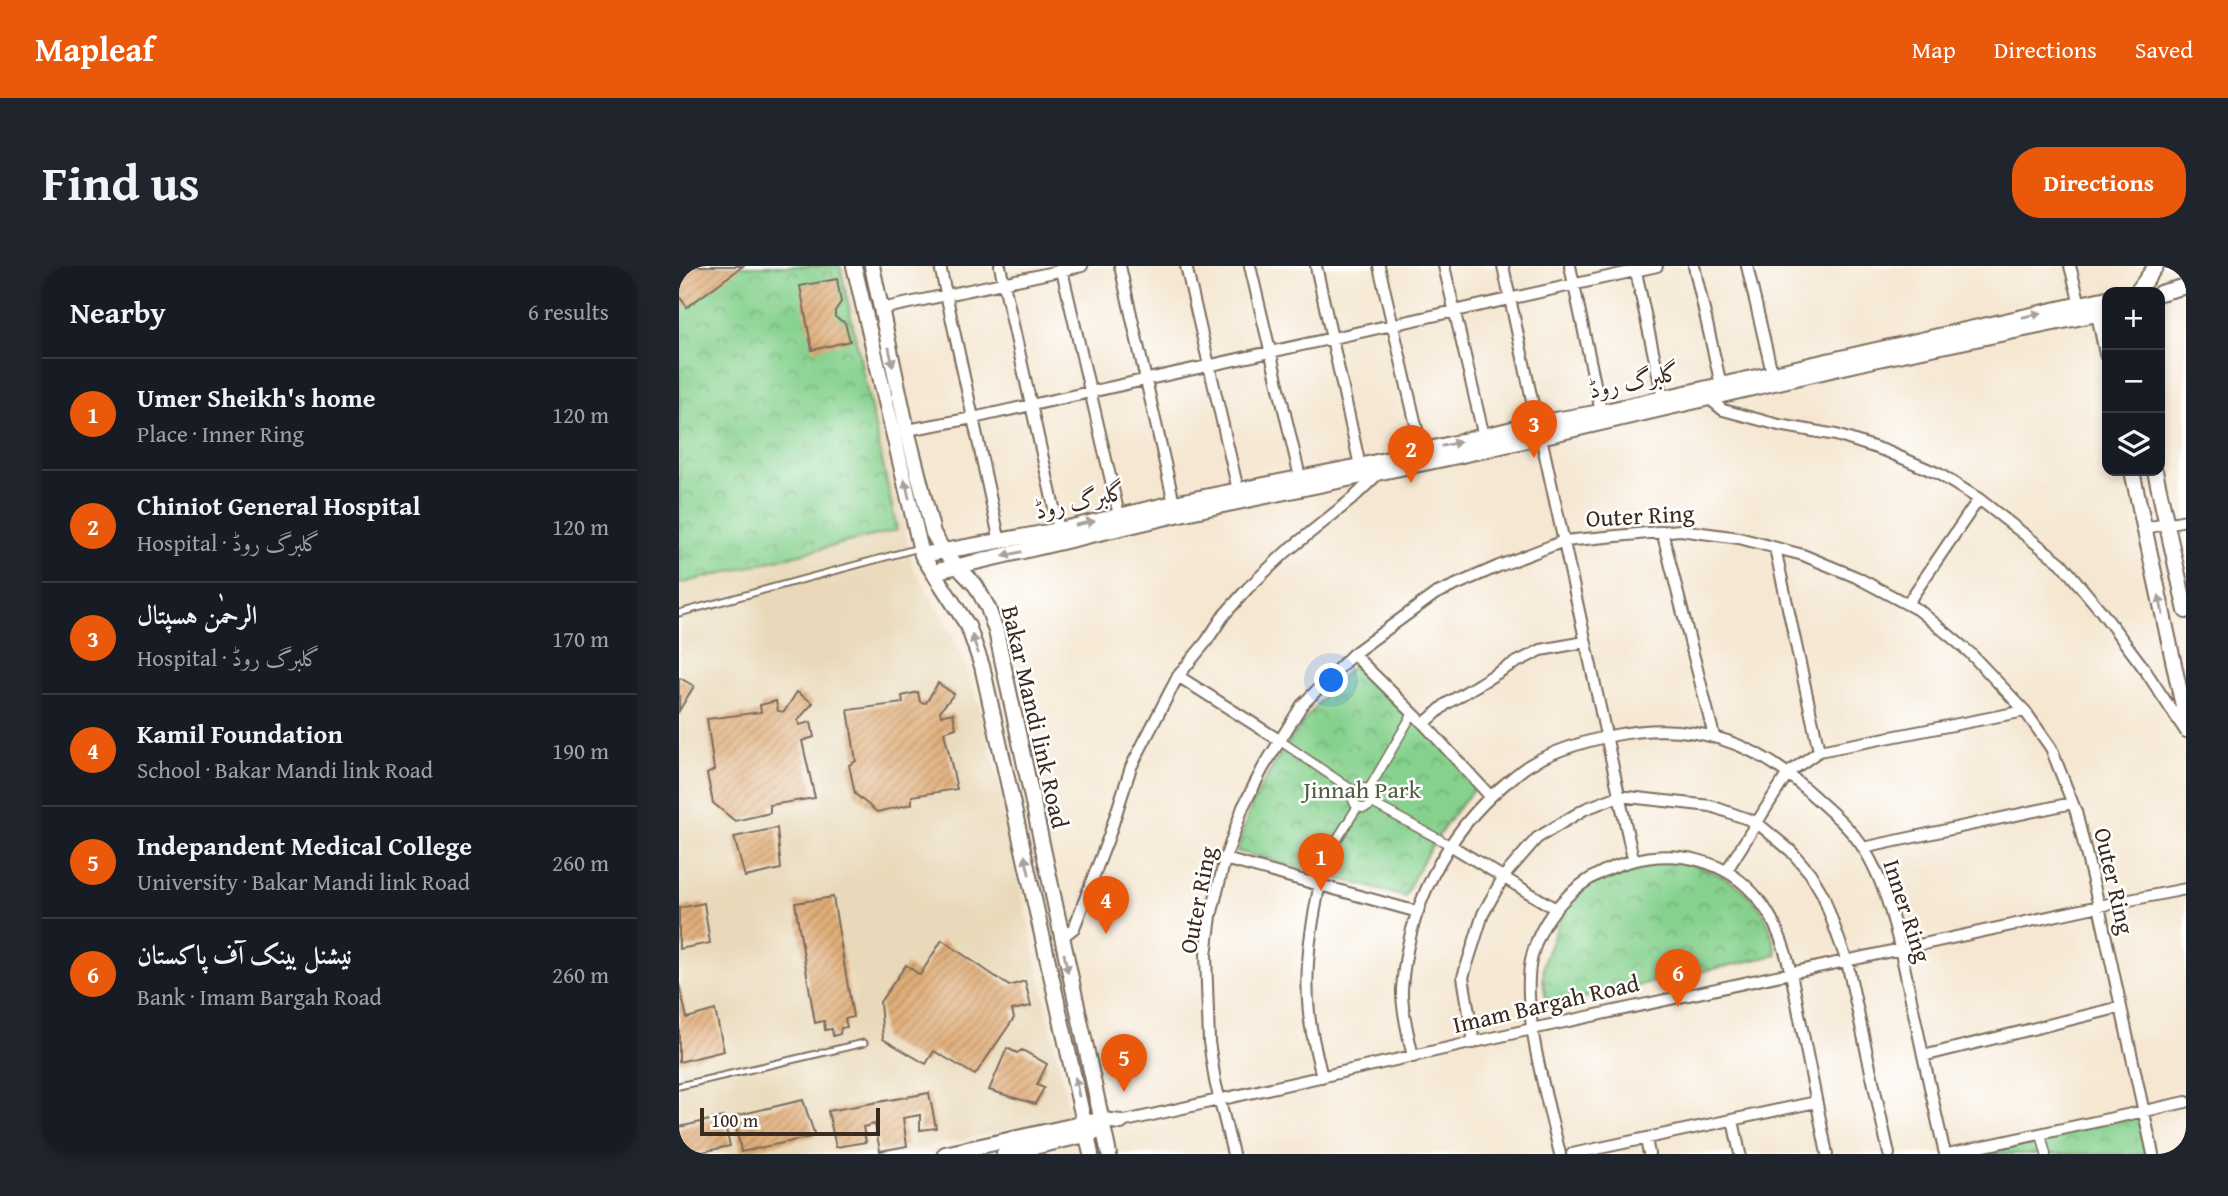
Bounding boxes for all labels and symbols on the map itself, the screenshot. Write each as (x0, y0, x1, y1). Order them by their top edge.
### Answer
one-way arrow (2021, 309, 2043, 320)
one-way arrow (886, 346, 897, 368)
street label: گلبرگ روڈ (1585, 354, 1683, 407)
pin: 3 (1511, 400, 1557, 458)
pin: 2 (1388, 425, 1434, 483)
one-way arrow (1440, 438, 1462, 449)
street label: گلبرگ روڈ (1031, 473, 1129, 528)
one-way arrow (901, 478, 912, 500)
street label: Outer Ring (1585, 495, 1695, 536)
one-way arrow (1075, 518, 1097, 529)
one-way arrow (1001, 548, 1023, 559)
one-way arrow (2156, 594, 2167, 616)
street label: Bakar Mandi link Road (993, 602, 1078, 832)
one-way arrow (969, 633, 980, 654)
your location (1314, 663, 1348, 697)
park label: Jinnah Park (1300, 772, 1422, 807)
street label: Outer Ring (2085, 824, 2144, 938)
pin: 1 (1298, 833, 1344, 891)
street label: Outer Ring (1170, 843, 1225, 956)
one-way arrow (1021, 854, 1032, 876)
street label: Inner Ring (1874, 855, 1941, 967)
pin: 4 (1083, 876, 1129, 934)
pin: 6 (1655, 949, 1701, 1007)
one-way arrow (1061, 952, 1072, 974)
street label: Imam Bargah Road (1449, 965, 1643, 1042)
pin: 5 (1101, 1034, 1147, 1092)
one-way arrow (1071, 1076, 1082, 1098)
scale bar (700, 1105, 880, 1137)

